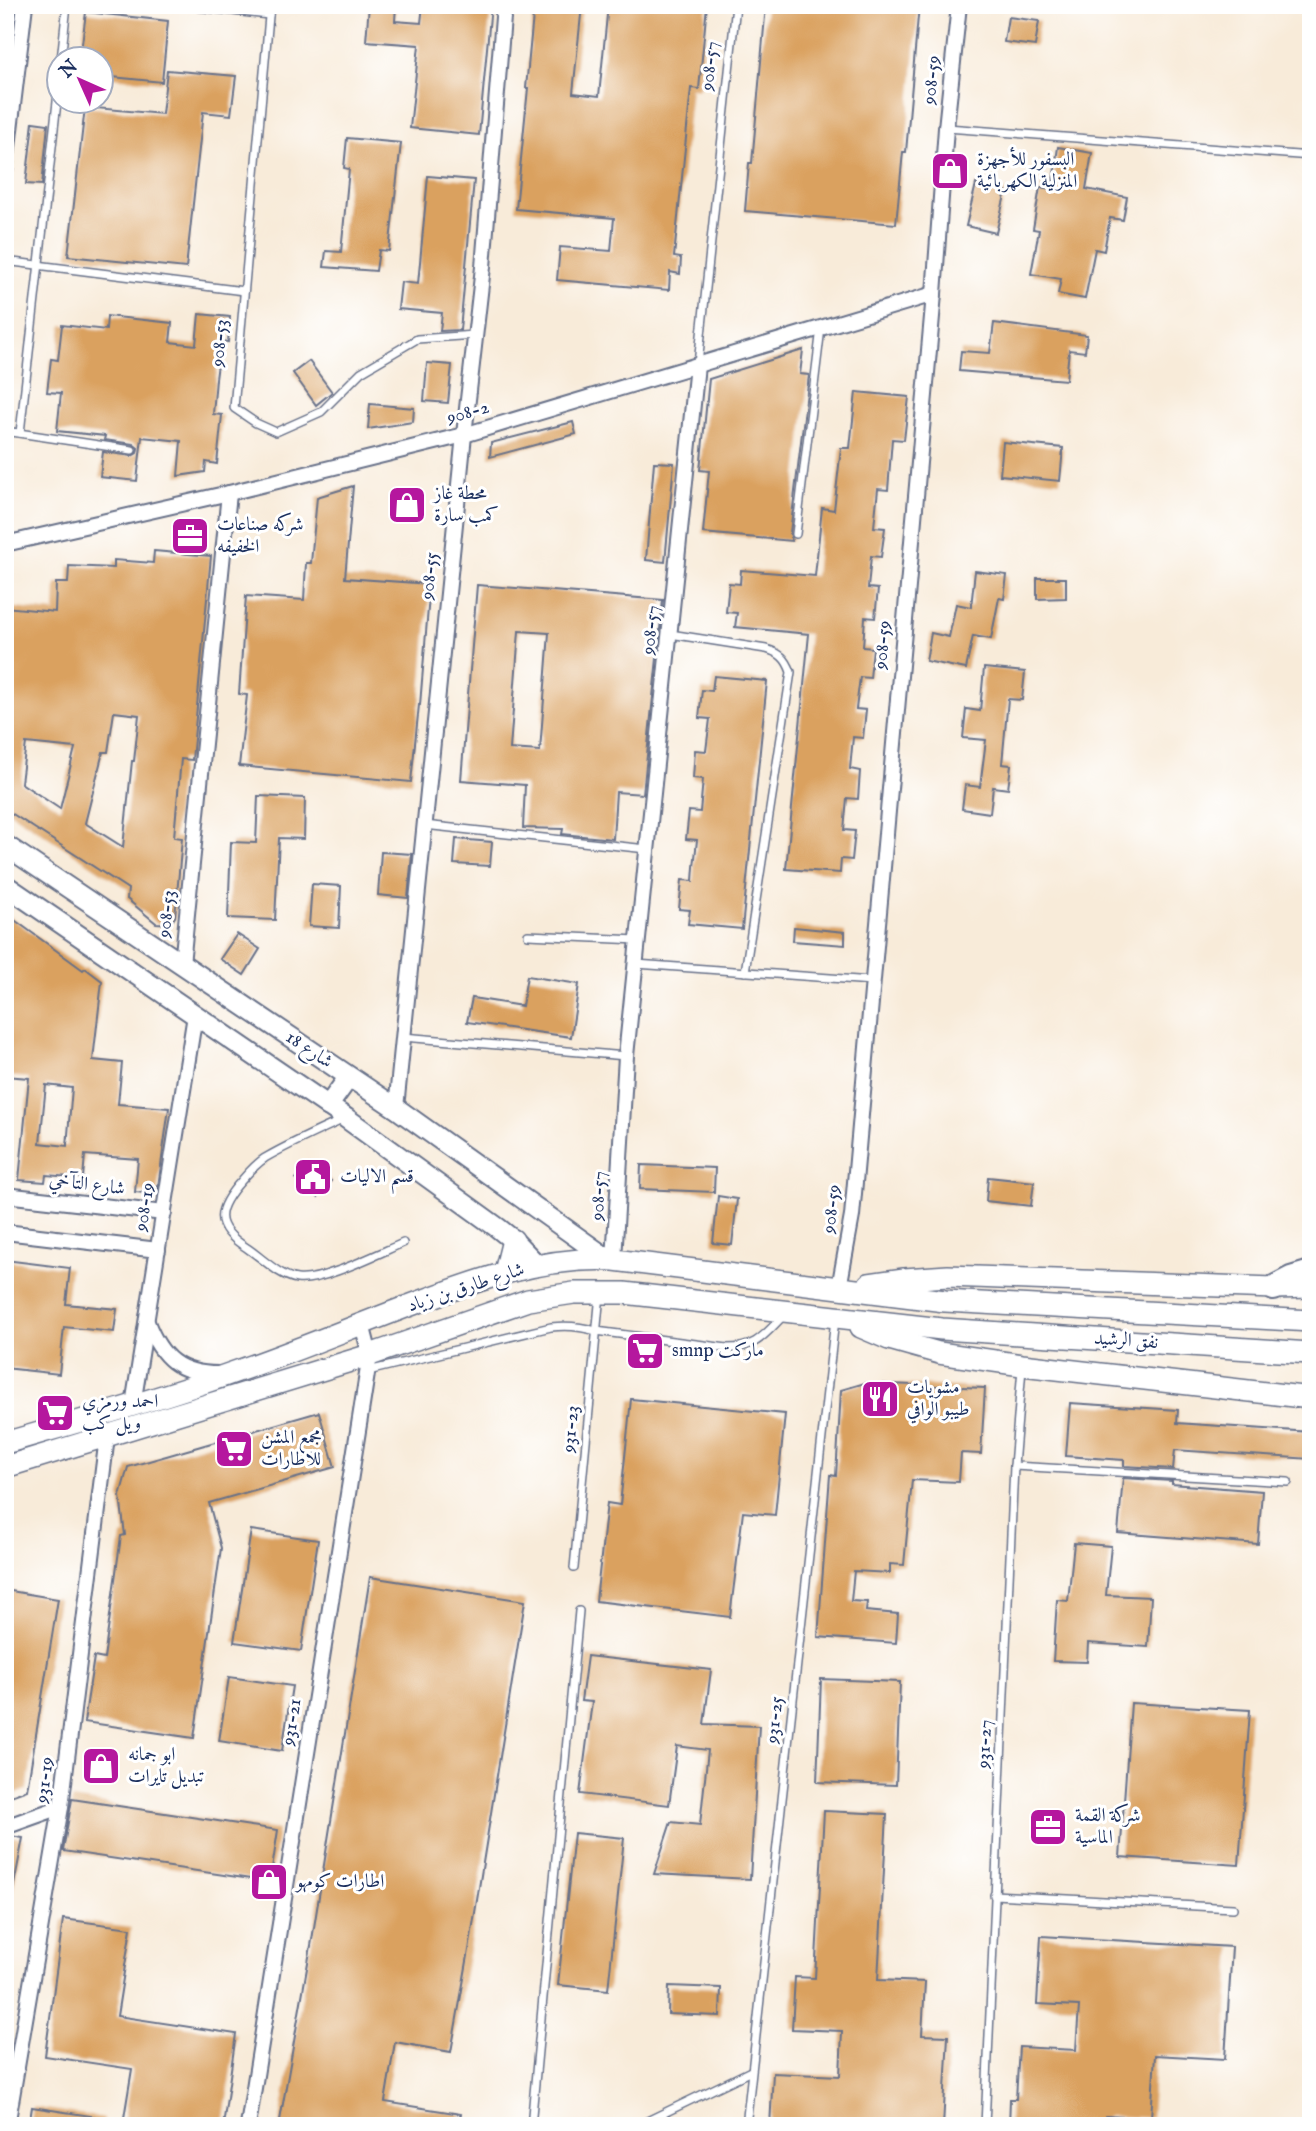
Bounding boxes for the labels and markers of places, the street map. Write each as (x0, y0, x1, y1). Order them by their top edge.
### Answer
place label: البسفور للأجهزة المنزلية الكهربائية (977, 147, 1078, 194)
shop icon: البسفور للأجهزة المنزلية الكهربائية (929, 150, 971, 192)
place label: محطة غاز كمب سارة (432, 482, 499, 528)
shop icon: محطة غاز كمب سارة (386, 484, 428, 526)
place label: شركه صناعات الخفيفه (217, 512, 303, 559)
office icon: شركه صناعات الخفيفه (169, 515, 211, 557)
public building icon: قسم الاليات (292, 1156, 334, 1198)
place label: قسم الاليات (340, 1165, 414, 1195)
supermarket icon: smnp ماركت (624, 1330, 666, 1372)
place label: smnp ماركت (672, 1339, 764, 1363)
place label: مشويات طيبو الوافي (907, 1376, 969, 1424)
restaurant icon: مشويات طيبو الوافي (859, 1378, 901, 1420)
place label: احمد ورمزي ويل كب (82, 1390, 158, 1436)
supermarket icon: احمد ورمزي ويل كب (34, 1392, 76, 1434)
place label: مجمع المشن للاطارات (261, 1426, 322, 1472)
supermarket icon: مجمع المشن للاطارات (213, 1428, 255, 1470)
place label: ابو جمانه تبديل تايرات (128, 1743, 205, 1789)
shop icon: ابو جمانه تبديل تايرات (80, 1745, 122, 1787)
place label: شركة القمة الماسية (1075, 1803, 1140, 1850)
office icon: شركة القمة الماسية (1027, 1806, 1069, 1848)
shop icon: اطارات كومهو (248, 1861, 290, 1903)
place label: اطارات كومهو (294, 1870, 384, 1894)

